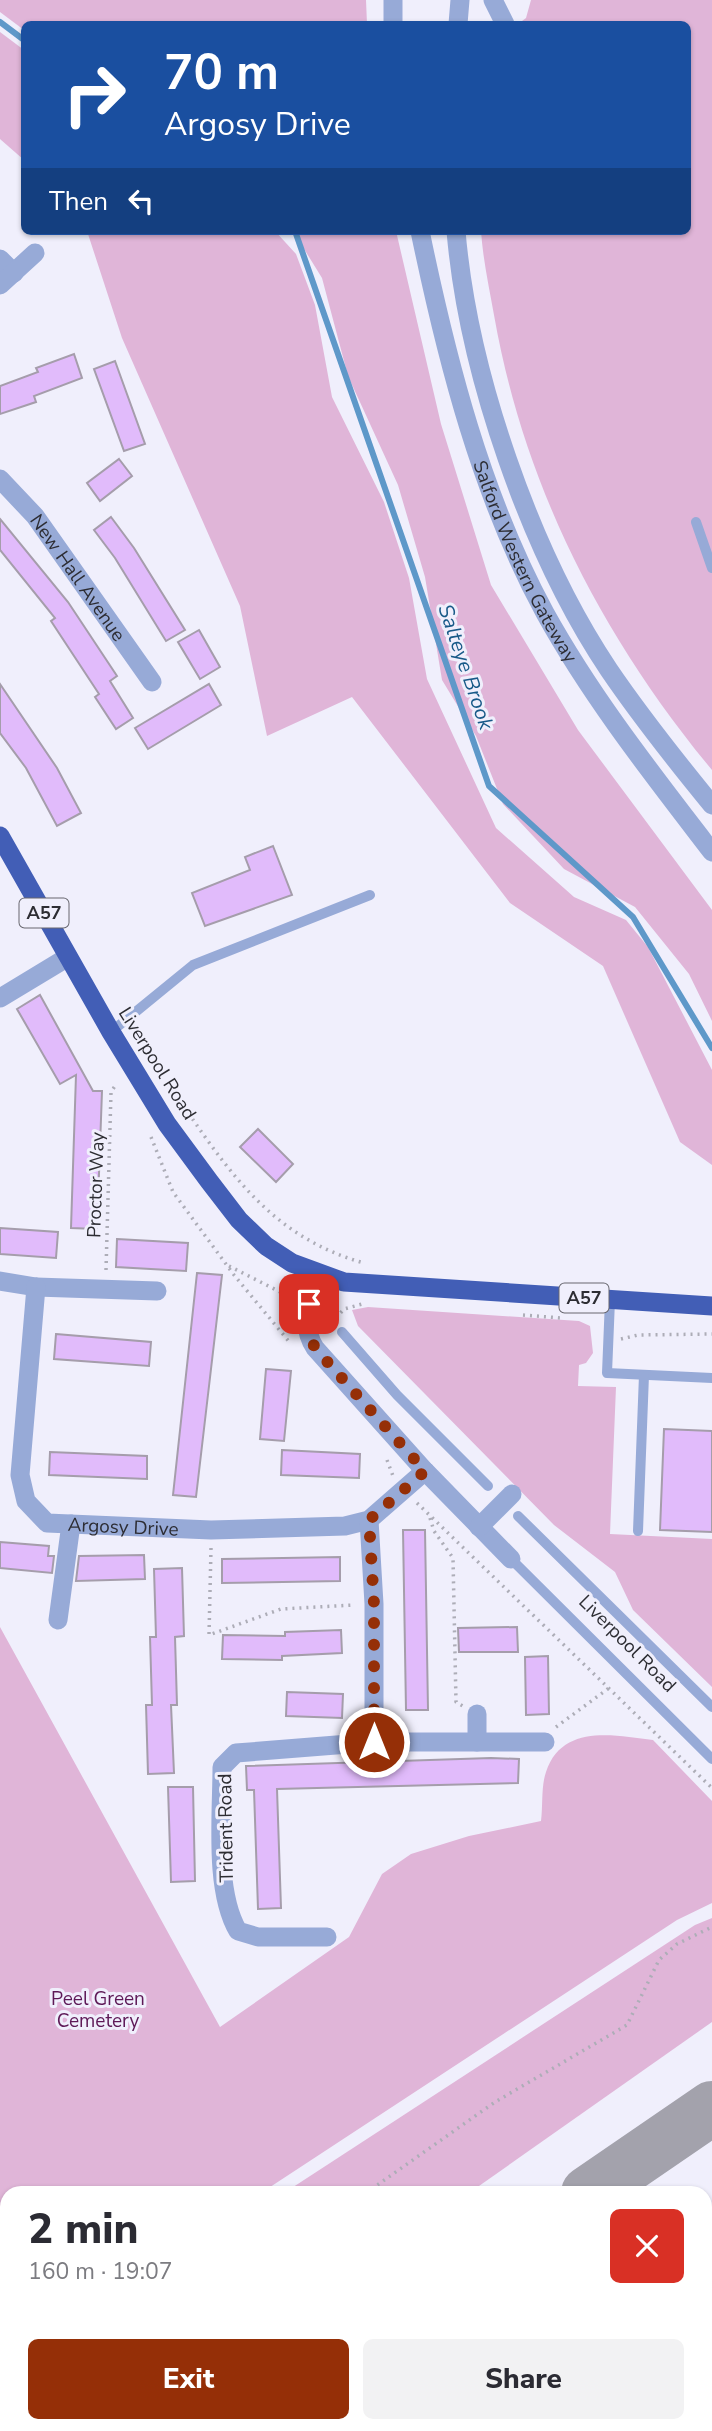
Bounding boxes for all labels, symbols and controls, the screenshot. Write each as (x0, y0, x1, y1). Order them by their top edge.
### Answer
text: 70 m (164, 39, 279, 106)
icon: right (49, 49, 140, 140)
text: Argosy Drive (164, 103, 351, 146)
icon: left (122, 182, 160, 220)
text: Then (49, 184, 108, 219)
street label: Salford Western Gateway (466, 457, 583, 668)
street label: New Hall Avenue (24, 509, 131, 647)
water label: Salteye Brook (431, 601, 501, 734)
road number: A57 (20, 898, 68, 928)
street label: Liverpool Road (112, 1002, 202, 1125)
street label: Proctor Way (81, 1131, 111, 1239)
pin (279, 1274, 339, 1334)
road number: A57 (560, 1283, 608, 1312)
icon: arrive (290, 1285, 328, 1323)
street label: Argosy Drive (67, 1512, 179, 1543)
street label: Liverpool Road (573, 1589, 682, 1698)
position arrow (337, 1705, 411, 1779)
street label: Trident Road (212, 1773, 240, 1883)
park label: Peel Green Cemetery (51, 1986, 145, 2034)
text: 2 min (28, 2201, 138, 2258)
button: close (610, 2209, 684, 2283)
text: 160 m · 19:07 (28, 2256, 173, 2287)
button: Exit (28, 2339, 349, 2419)
button: Share (363, 2339, 684, 2419)

